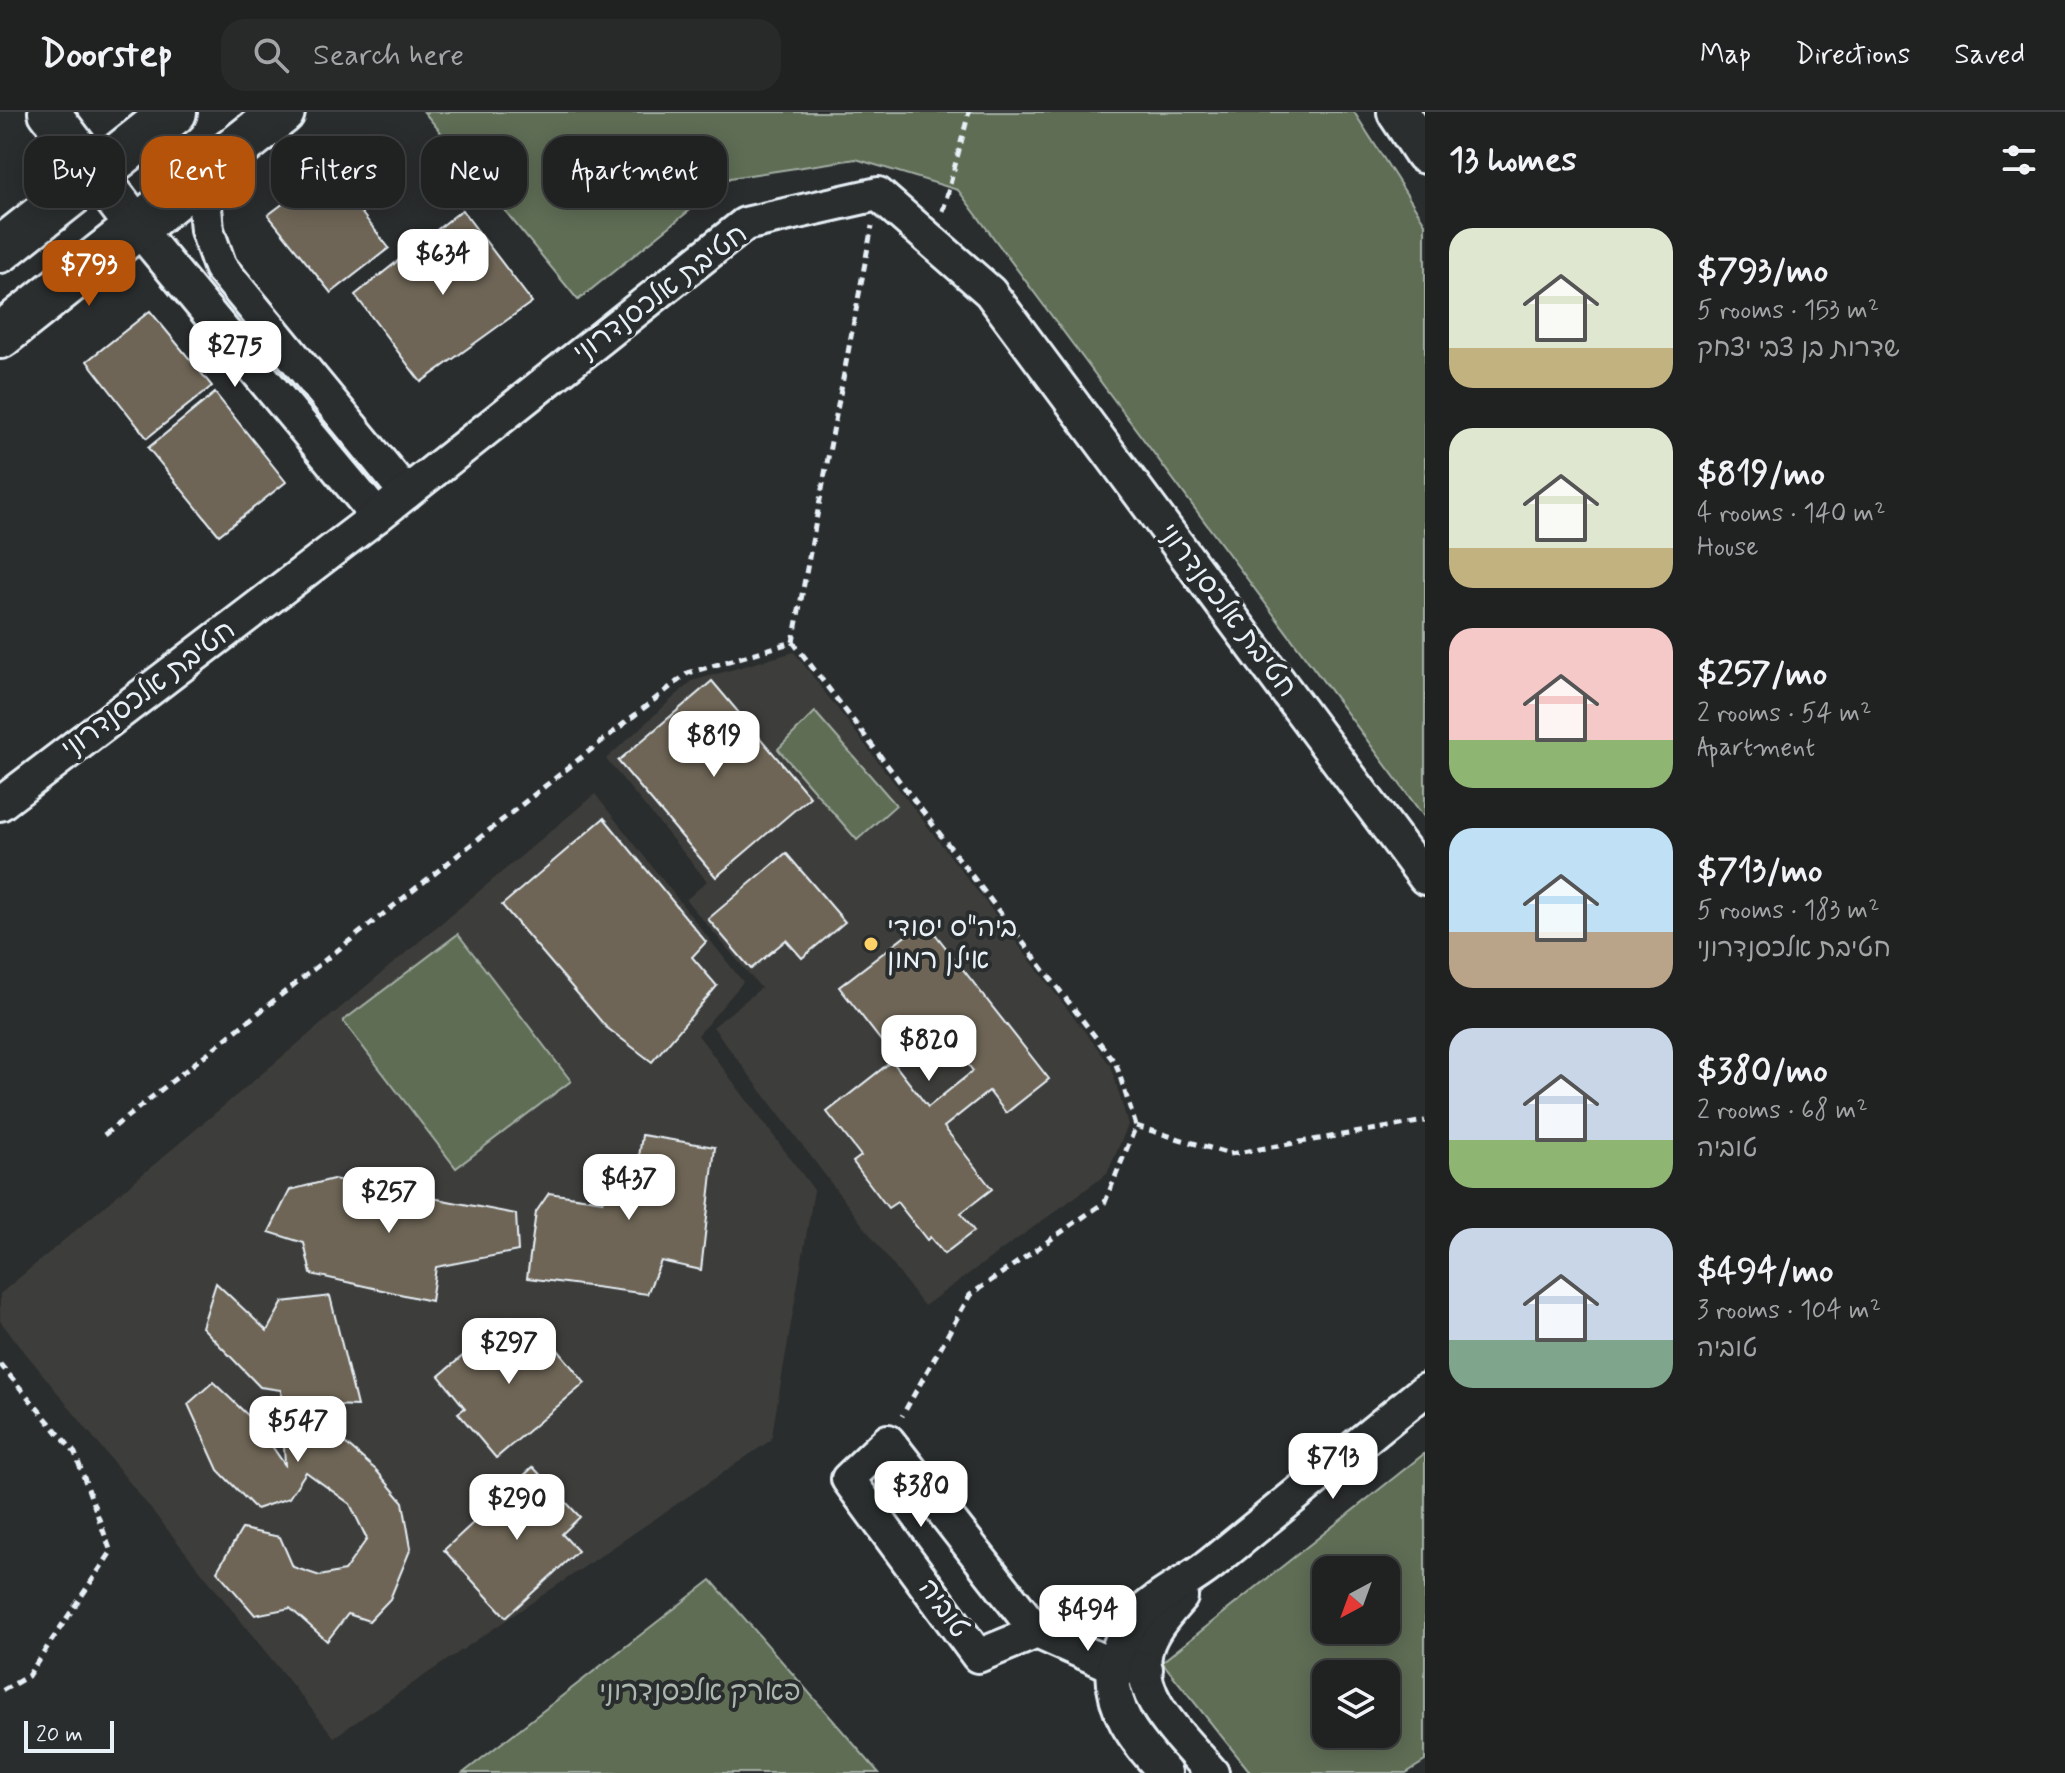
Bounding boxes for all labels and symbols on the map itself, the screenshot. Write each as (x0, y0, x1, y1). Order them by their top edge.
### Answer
street label: חטיבת אלכסנדרוני (566, 216, 756, 372)
pin: $634 (396, 229, 490, 297)
pin: $793 (42, 240, 136, 308)
pin: $275 (188, 321, 282, 389)
street label: חטיבת אלכסנדרוני (1149, 516, 1305, 706)
street label: חטיבת אלכסנדרוני (54, 612, 244, 768)
pin: $819 (667, 711, 761, 779)
place label: ביה"ס יסודי אילן רמון (887, 910, 1017, 979)
marker: ביה"ס יסודי אילן רמון (862, 935, 880, 953)
pin: $820 (882, 1015, 976, 1083)
pin: $437 (582, 1154, 676, 1222)
pin: $257 (342, 1167, 436, 1235)
pin: $297 (462, 1318, 556, 1386)
pin: $547 (251, 1396, 345, 1464)
pin: $713 (1286, 1433, 1380, 1501)
pin: $380 (874, 1461, 968, 1529)
pin: $290 (470, 1474, 564, 1542)
north arrow (1312, 1556, 1400, 1644)
street label: טוביה (909, 1572, 977, 1646)
pin: $494 (1041, 1585, 1135, 1653)
park label: פארק אלכסנדרוני (599, 1674, 801, 1711)
scale bar (24, 1717, 114, 1753)

